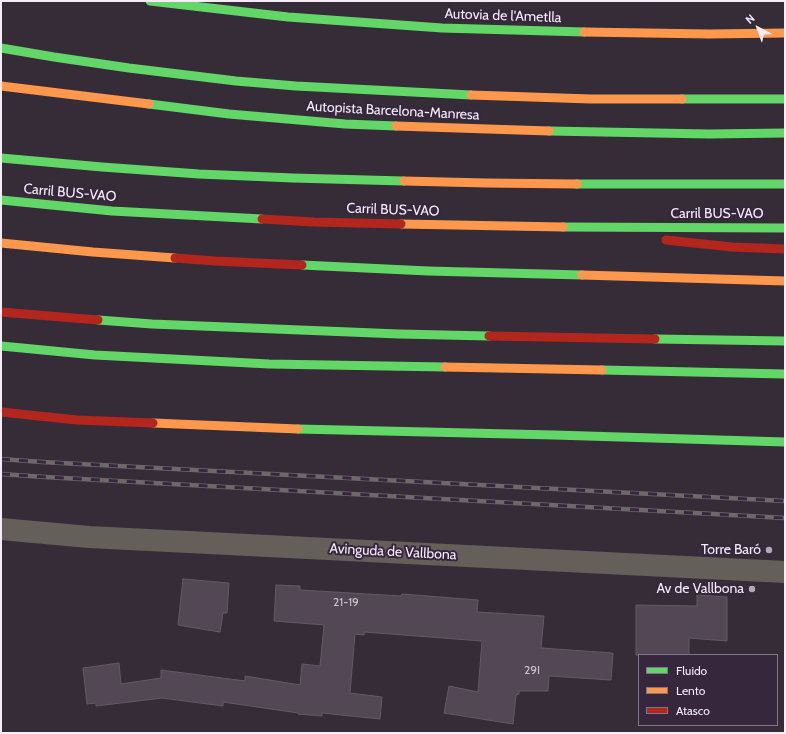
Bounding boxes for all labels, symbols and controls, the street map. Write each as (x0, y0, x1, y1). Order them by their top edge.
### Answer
street label: Autovia de l'Ametlla (444, 6, 562, 26)
north arrow (738, 8, 778, 48)
text: N (743, 11, 758, 27)
street label: Autopista Barcelona-Manresa (306, 98, 480, 124)
street label: Carril BUS-VAO (23, 181, 117, 205)
street label: Carril BUS-VAO (346, 200, 440, 220)
street label: Carril BUS-VAO (670, 206, 764, 222)
street label: Avinguda de Vallbona (329, 540, 457, 564)
place label: Torre Baró (701, 542, 761, 558)
marker: Torre Baró (764, 545, 774, 555)
place label: Av de Vallbona (656, 581, 744, 597)
marker: Av de Vallbona (747, 584, 757, 594)
house number: 21-19 (333, 595, 359, 609)
legend (638, 654, 778, 726)
house number: 29I (524, 663, 540, 677)
text: Fluido (676, 663, 707, 678)
text: Lento (676, 683, 705, 698)
text: Atasco (676, 703, 710, 718)

